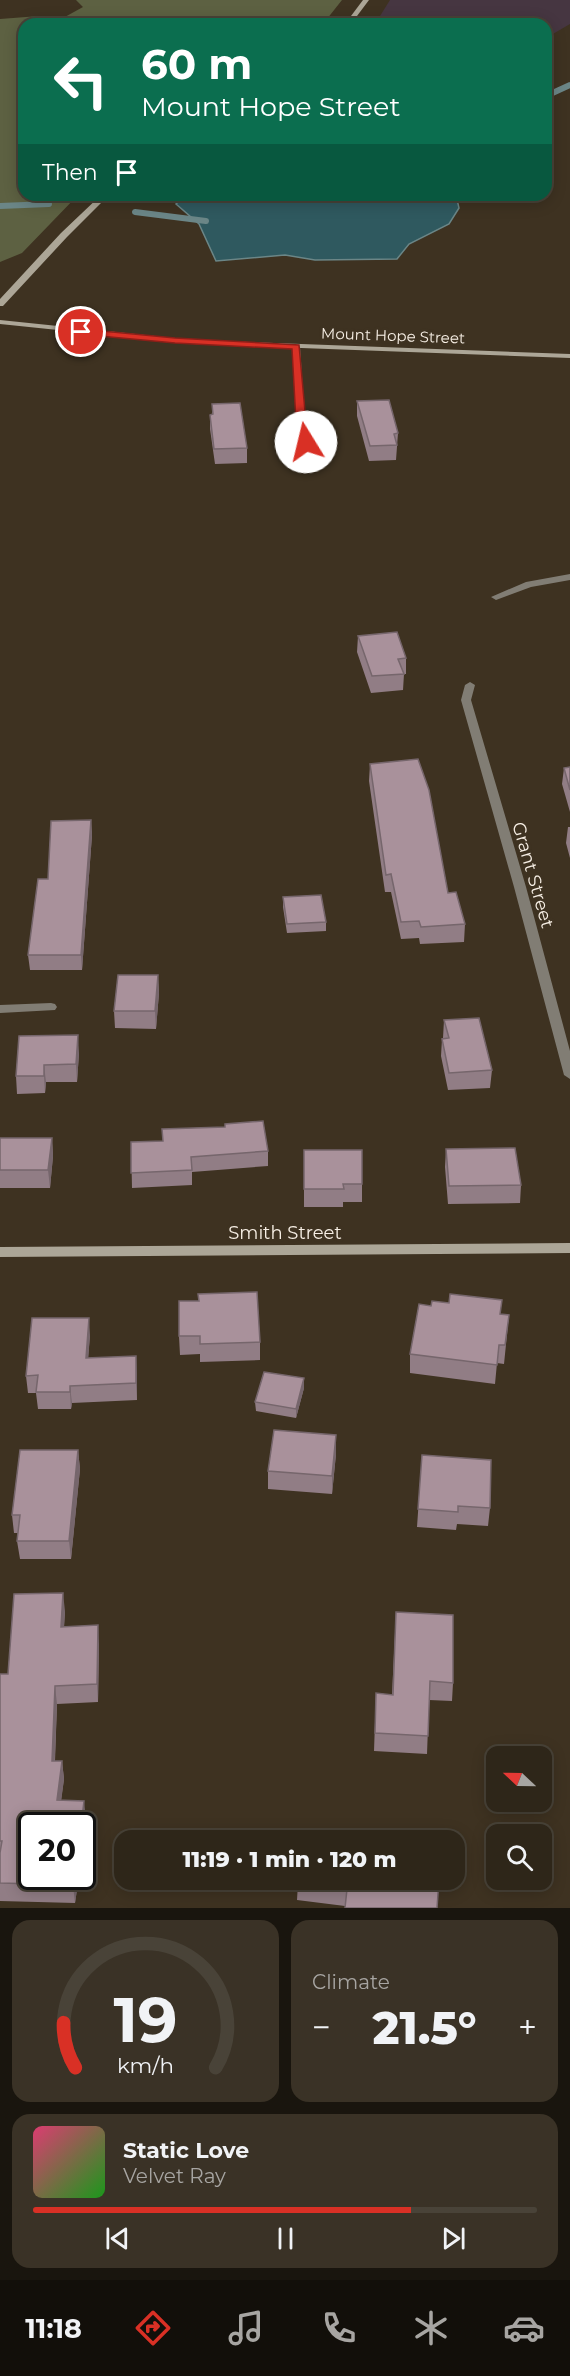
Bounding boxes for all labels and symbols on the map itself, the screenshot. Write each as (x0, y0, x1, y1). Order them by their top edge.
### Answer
pin (55, 306, 106, 357)
street label: Mount Hope Street (321, 323, 465, 348)
position arrow (274, 410, 338, 474)
street label: Grant Street (507, 819, 559, 931)
street label: Smith Street (228, 1222, 342, 1244)
north arrow (486, 1746, 552, 1812)
speed limit sign: 20 (18, 1812, 96, 1890)

